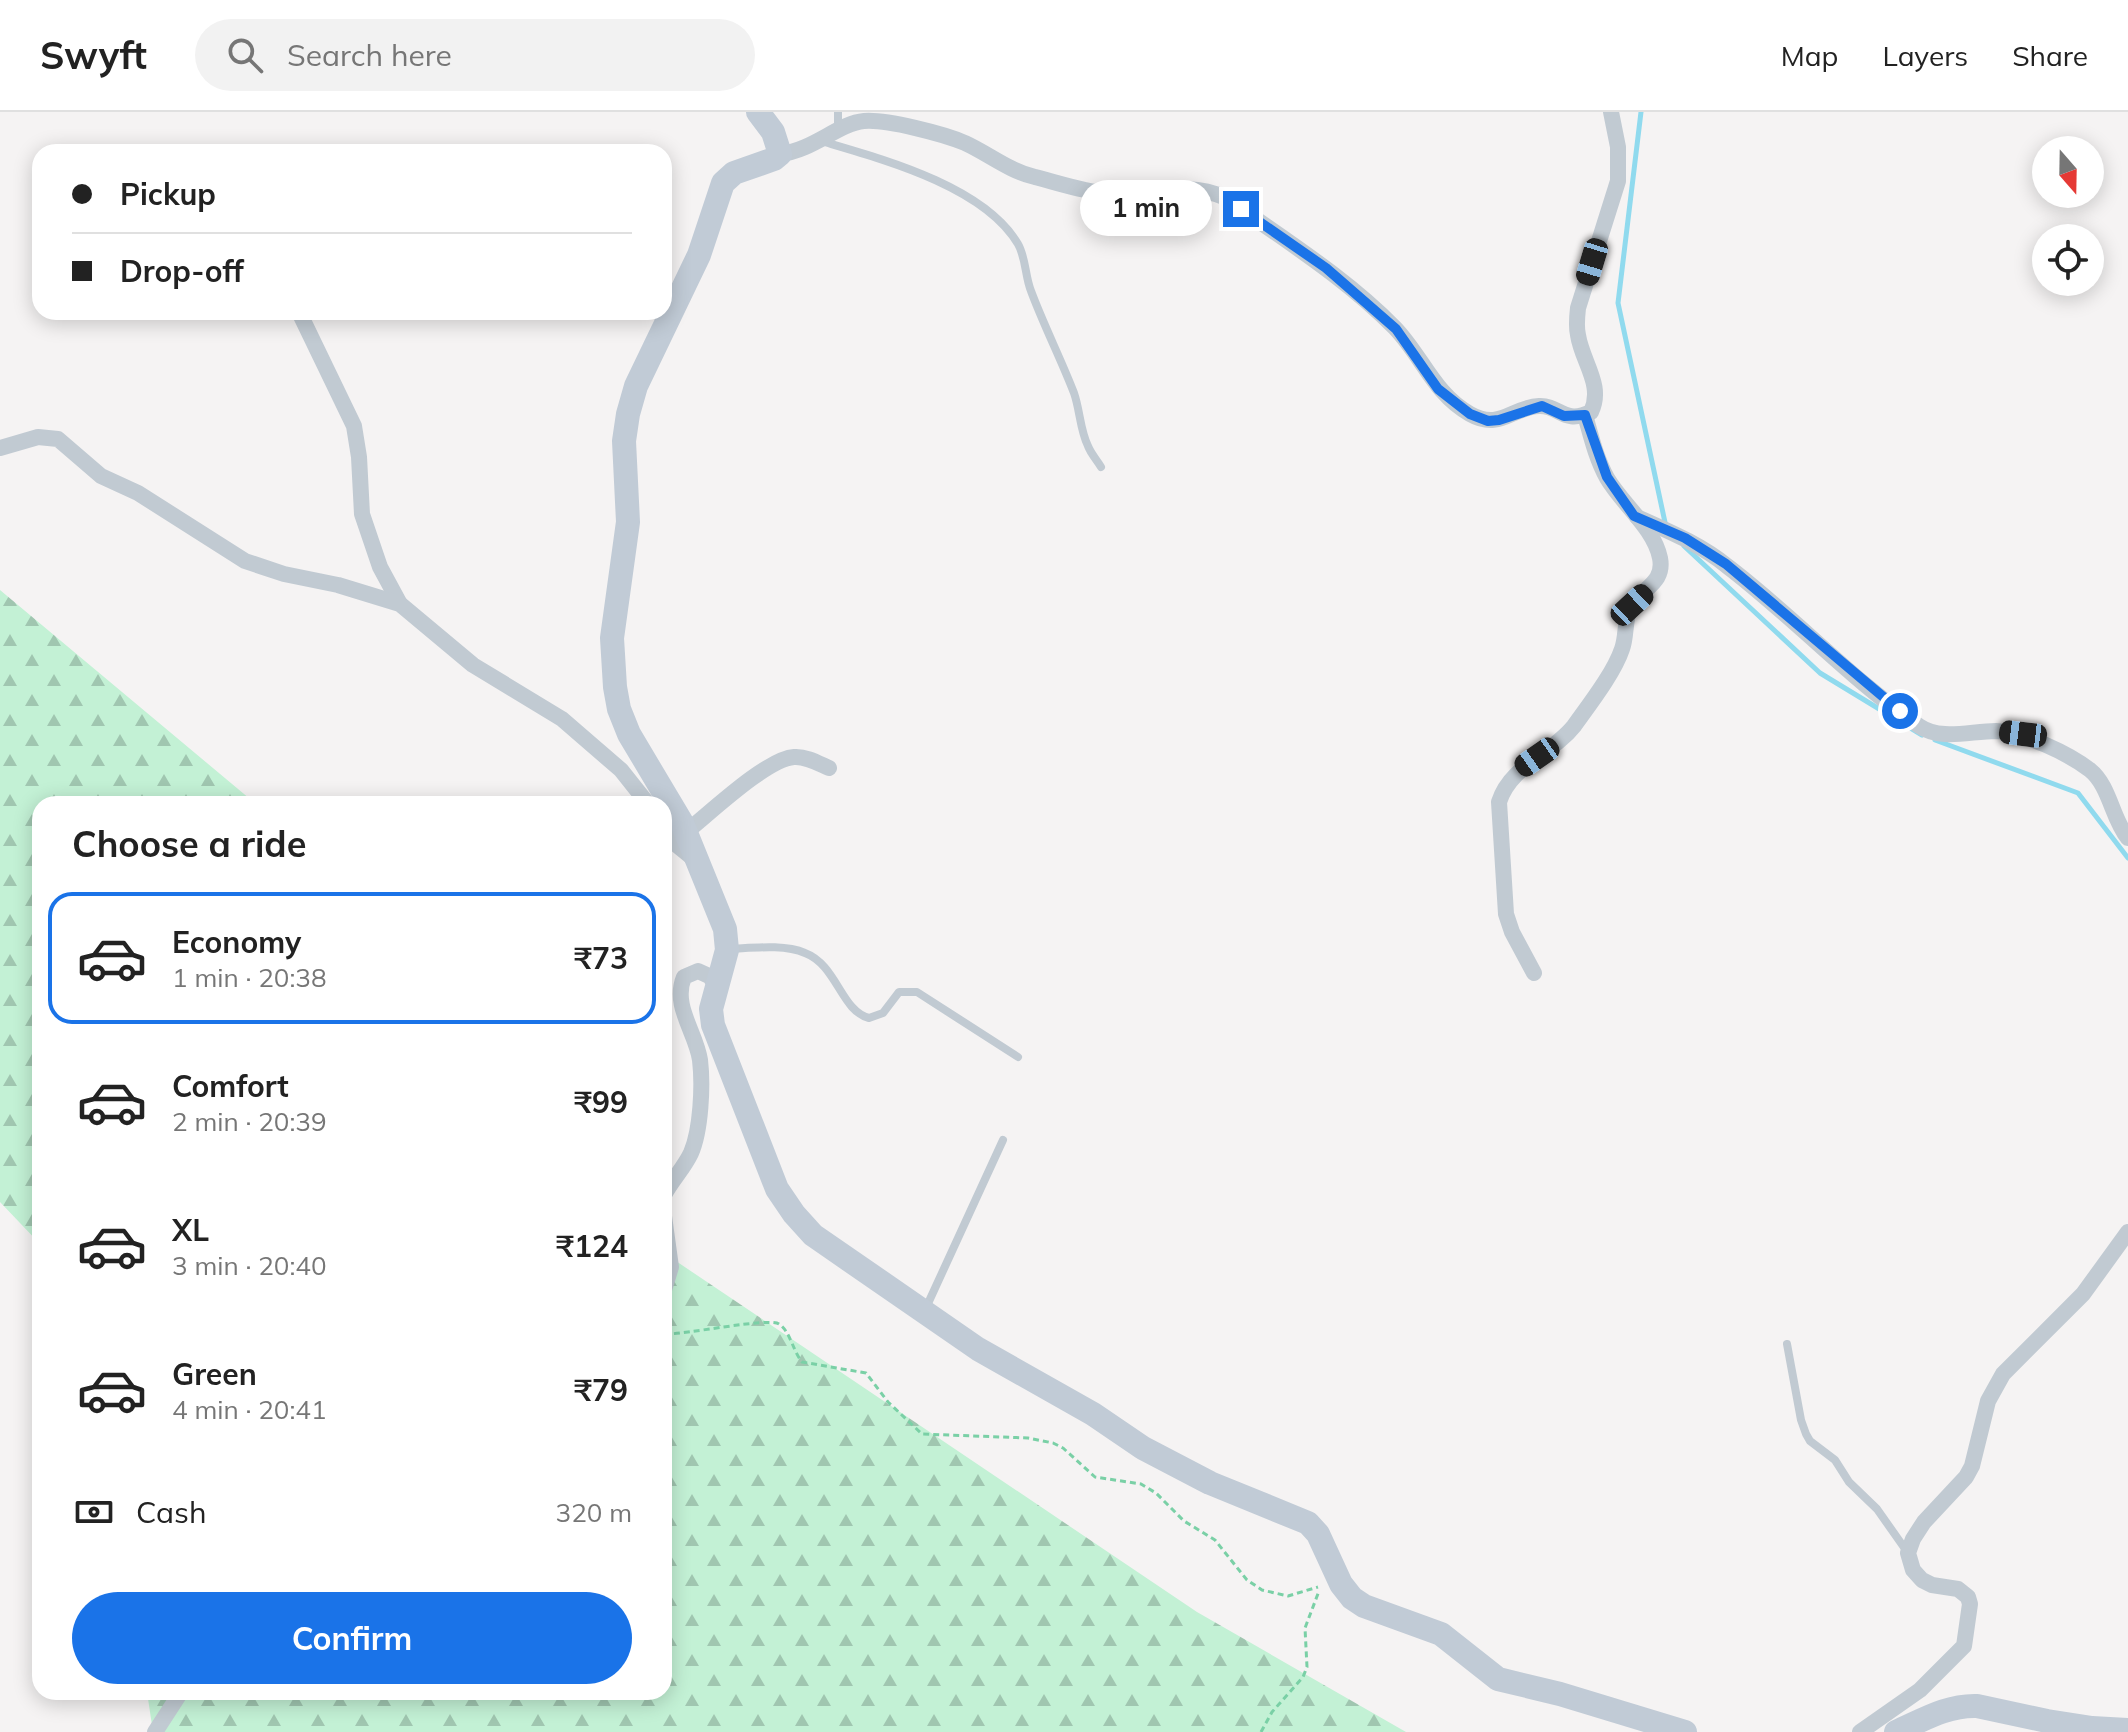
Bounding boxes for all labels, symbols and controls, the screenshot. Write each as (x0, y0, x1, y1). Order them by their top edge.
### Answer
search box (195, 19, 755, 91)
text: Swyft (40, 31, 147, 79)
icon: search (223, 33, 267, 77)
text: Search here (287, 36, 452, 74)
text: Map (1781, 38, 1838, 73)
text: Layers (1882, 38, 1968, 73)
text: Share (2012, 38, 2088, 73)
north arrow (2032, 136, 2104, 208)
map controls (2032, 136, 2104, 296)
text: Pickup (120, 175, 216, 213)
callout: 1 min (1081, 181, 1213, 237)
text: 1 min (1112, 191, 1180, 224)
route end (1223, 191, 1259, 227)
button: locate (2032, 224, 2104, 296)
car (1574, 236, 1610, 288)
text: Drop-off (120, 252, 244, 290)
car (1606, 580, 1658, 630)
route start (1882, 693, 1918, 729)
car (1998, 719, 2048, 749)
car (1510, 733, 1564, 781)
text: Choose a ride (72, 821, 306, 866)
icon: car (76, 922, 148, 994)
text: Economy (172, 923, 301, 961)
text: ₹73 (574, 939, 628, 977)
text: 1 min · 20:38 (172, 961, 327, 994)
icon: car (76, 1066, 148, 1138)
text: Comfort (172, 1067, 289, 1105)
text: ₹99 (574, 1083, 628, 1121)
text: 2 min · 20:39 (172, 1105, 327, 1138)
icon: car (76, 1210, 148, 1282)
text: XL (172, 1211, 209, 1249)
text: ₹124 (556, 1227, 628, 1265)
text: 3 min · 20:40 (172, 1249, 327, 1282)
icon: car (76, 1354, 148, 1426)
text: Green (172, 1355, 257, 1393)
text: ₹79 (574, 1371, 628, 1409)
text: 4 min · 20:41 (172, 1393, 327, 1426)
icon: cash (72, 1490, 116, 1534)
text: Cash (136, 1493, 207, 1531)
text: 320 m (556, 1496, 632, 1529)
button: Confirm (72, 1592, 632, 1684)

